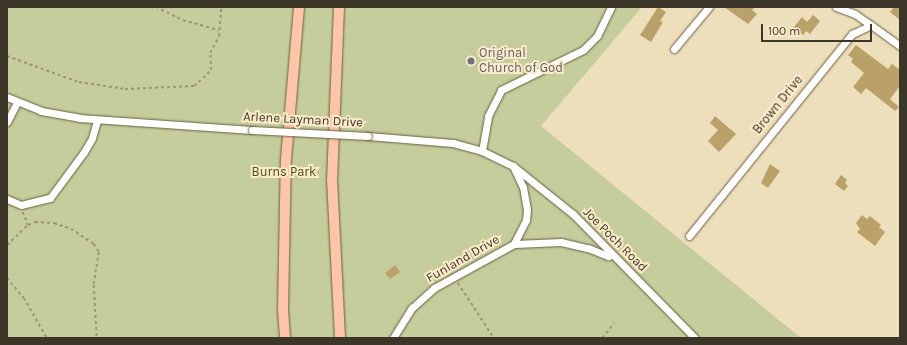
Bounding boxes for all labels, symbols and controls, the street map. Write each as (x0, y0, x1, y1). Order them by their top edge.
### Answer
scale bar (763, 16, 874, 42)
text: 100 m (768, 24, 800, 38)
place label: Original Church of God (479, 46, 563, 77)
marker: Original Church of God (466, 56, 476, 66)
street label: Brown Drive (750, 73, 806, 137)
street label: Arlene Layman Drive (243, 109, 363, 131)
park label: Burns Park (252, 164, 316, 180)
street label: Joe Poch Road (580, 205, 650, 275)
street label: Funland Drive (424, 232, 502, 286)

